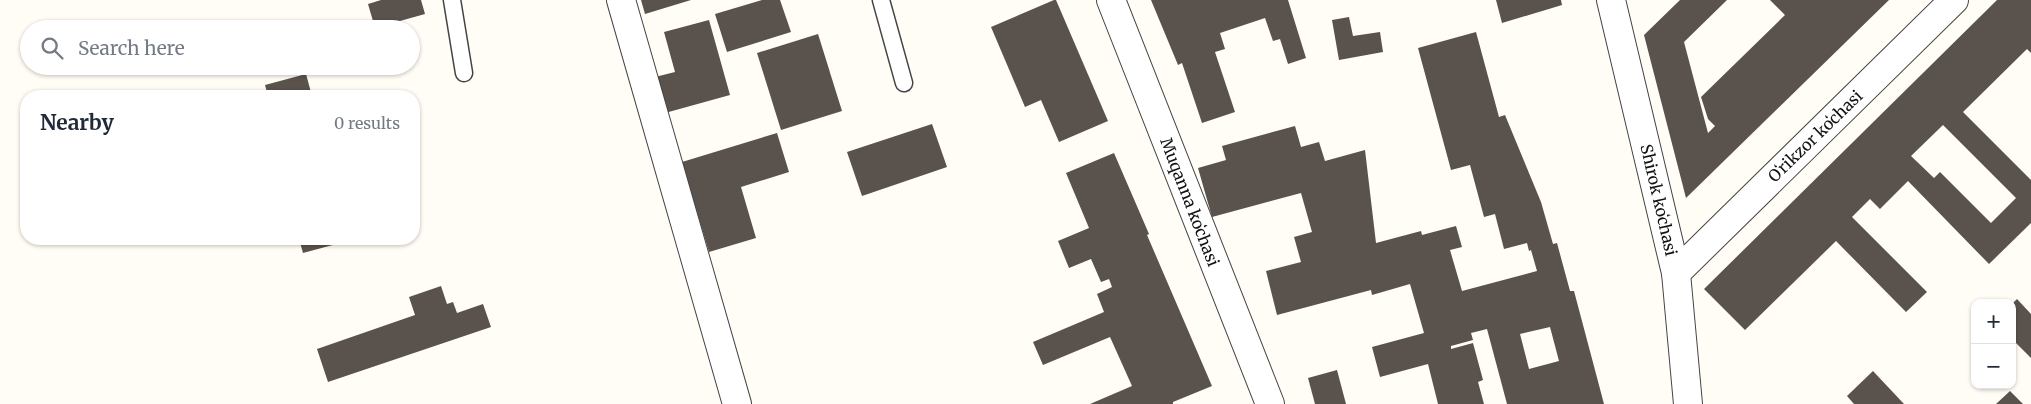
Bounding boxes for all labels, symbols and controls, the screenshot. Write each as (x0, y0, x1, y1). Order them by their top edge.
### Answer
search box (20, 20, 420, 75)
icon: search (38, 34, 66, 62)
text: Search here (78, 36, 185, 60)
street label: Oʻrikzor koʻchasi (1764, 86, 1866, 186)
text: Nearby (40, 109, 114, 136)
text: 0 results (334, 113, 400, 133)
street label: Muqanna koʻchasi (1156, 135, 1224, 269)
street label: Shirok koʻchasi (1636, 142, 1682, 258)
map controls (1971, 299, 2016, 389)
button: + (1971, 299, 2016, 344)
button: − (1971, 344, 2016, 389)

